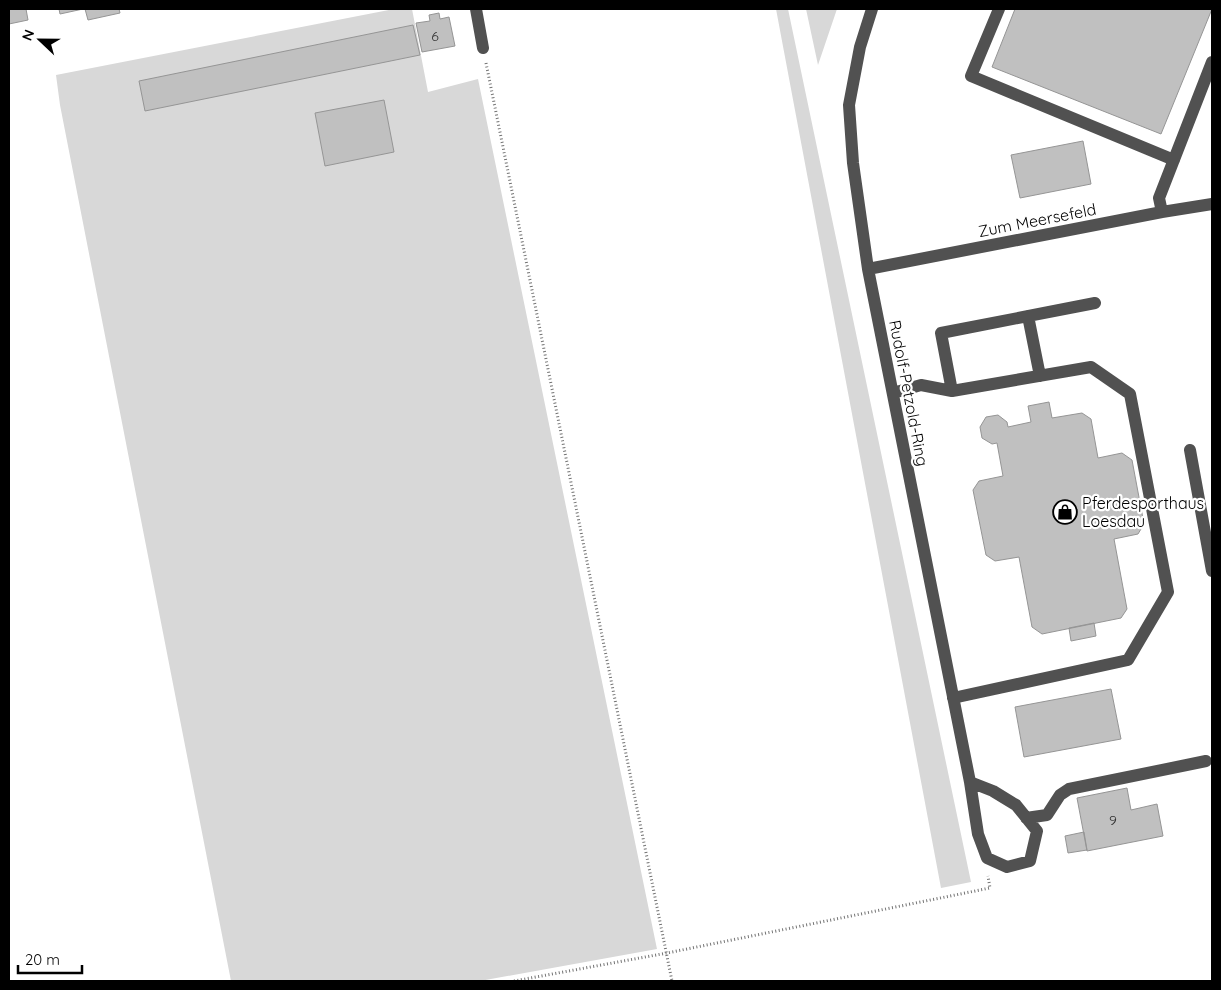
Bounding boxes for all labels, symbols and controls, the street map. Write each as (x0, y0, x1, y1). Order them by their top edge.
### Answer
north arrow (15, 15, 65, 65)
text: N (18, 27, 38, 43)
house number: 6 (431, 27, 439, 45)
street label: Zum Meersefeld (976, 199, 1098, 241)
street label: Rudolf-Petzold-Ring (885, 318, 933, 468)
place label: Pferdesporthaus Loesdau (1082, 493, 1204, 531)
shop icon: Pferdesporthaus Loesdau (1052, 499, 1078, 525)
house number: 9 (1109, 811, 1117, 829)
scale bar (18, 942, 81, 974)
text: 20 m (25, 950, 60, 969)

